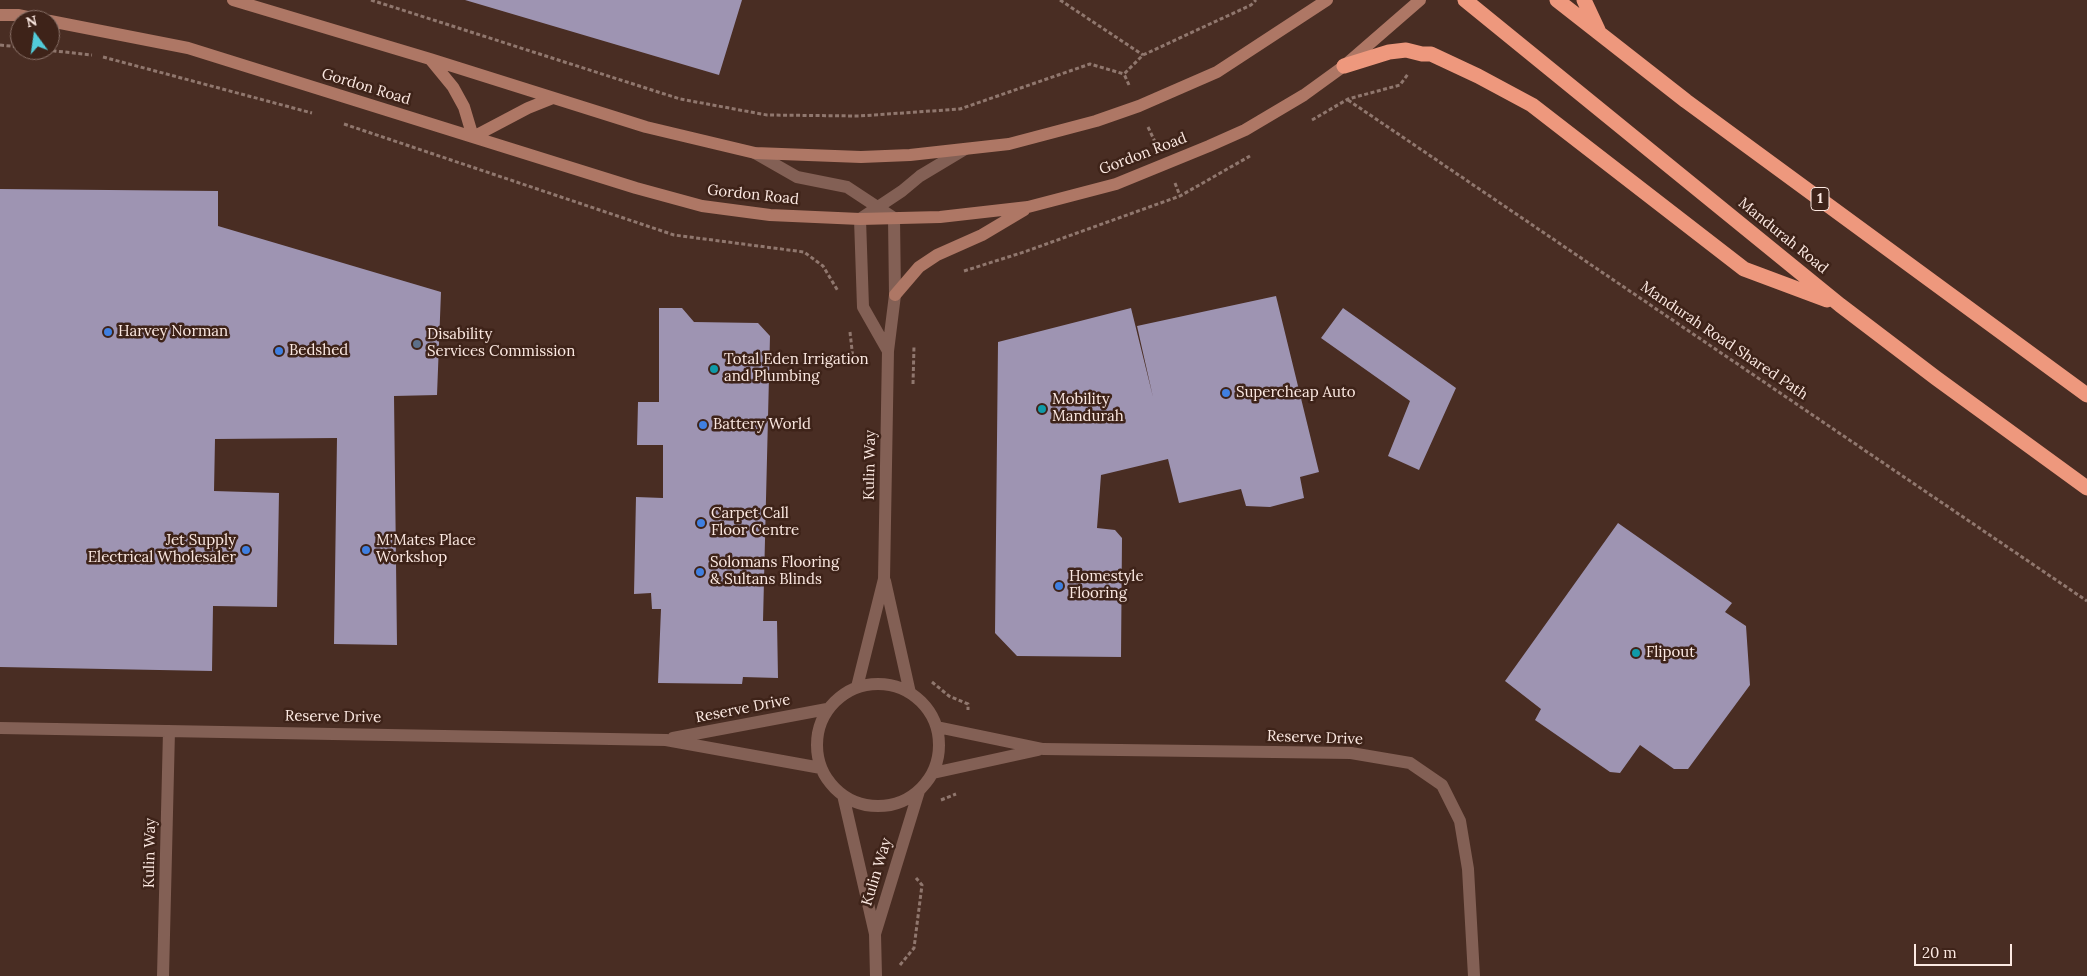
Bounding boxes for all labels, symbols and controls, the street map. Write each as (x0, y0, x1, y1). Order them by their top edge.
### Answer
north arrow (10, 10, 60, 60)
text: N (24, 11, 39, 31)
street label: Gordon Road (319, 65, 413, 109)
street label: Gordon Road (1097, 129, 1189, 179)
street label: Gordon Road (706, 181, 800, 209)
road number: 1 (1811, 188, 1829, 210)
street label: Mandurah Road (1734, 194, 1832, 278)
street label: Mandurah Road Shared Path (1637, 278, 1811, 404)
place label: Harvey Norman (118, 323, 228, 341)
marker: Harvey Norman (102, 326, 114, 338)
place label: Disability Services Commission (427, 326, 575, 361)
marker: Disability Services Commission (411, 338, 423, 350)
place label: Bedshed (289, 342, 348, 360)
marker: Bedshed (273, 345, 285, 357)
place label: Total Eden Irrigation and Plumbing (724, 351, 869, 386)
marker: Total Eden Irrigation and Plumbing (708, 363, 720, 375)
place label: Supercheap Auto (1236, 384, 1355, 402)
marker: Supercheap Auto (1220, 387, 1232, 399)
place label: Mobility Mandurah (1052, 391, 1124, 426)
marker: Mobility Mandurah (1036, 403, 1048, 415)
place label: Battery World (713, 416, 811, 434)
marker: Battery World (697, 419, 709, 431)
street label: Kulin Way (860, 430, 880, 500)
place label: Carpet Call Floor Centre (711, 505, 799, 540)
marker: Carpet Call Floor Centre (695, 517, 707, 529)
place label: Jet Supply Electrical Wholesaler (88, 532, 236, 567)
place label: M'Mates Place Workshop (376, 532, 476, 567)
marker: Jet Supply Electrical Wholesaler (240, 544, 252, 556)
marker: M'Mates Place Workshop (360, 544, 372, 556)
place label: Solomans Flooring & Sultans Blinds (710, 554, 839, 589)
marker: Solomans Flooring & Sultans Blinds (694, 566, 706, 578)
place label: Homestyle Flooring (1069, 568, 1144, 603)
marker: Homestyle Flooring (1053, 580, 1065, 592)
place label: Flipout (1646, 644, 1695, 662)
marker: Flipout (1630, 647, 1642, 659)
street label: Reserve Drive (694, 691, 792, 727)
street label: Reserve Drive (285, 707, 381, 727)
street label: Reserve Drive (1267, 727, 1363, 749)
street label: Kulin Way (140, 818, 160, 888)
street label: Kulin Way (858, 836, 896, 908)
scale bar (1917, 934, 2014, 966)
text: 20 m (1922, 943, 1957, 962)

